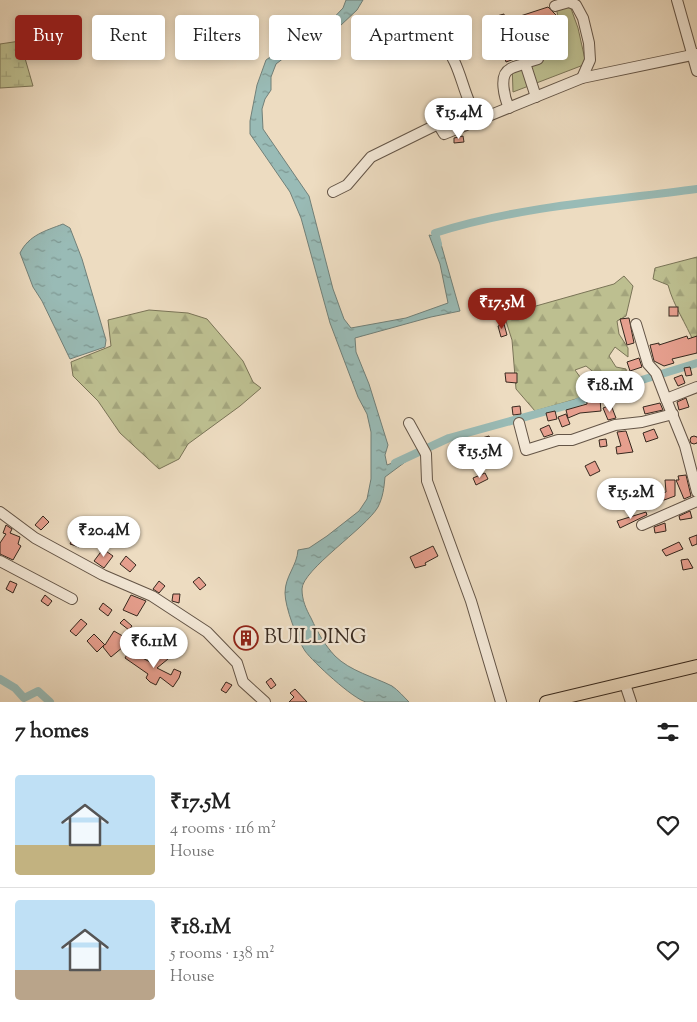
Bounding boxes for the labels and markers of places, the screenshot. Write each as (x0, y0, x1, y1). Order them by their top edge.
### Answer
pin: ₹15.4M (418, 98, 500, 140)
pin: ₹17.5M (461, 288, 543, 330)
pin: ₹18.1M (569, 370, 651, 413)
pin: ₹15.5M (439, 436, 521, 479)
pin: ₹15.2M (590, 478, 672, 520)
pin: ₹20.4M (63, 516, 145, 558)
place label: BUILDING (264, 624, 366, 653)
building icon: BUILDING (233, 625, 259, 651)
pin: ₹6.11M (113, 626, 195, 669)

